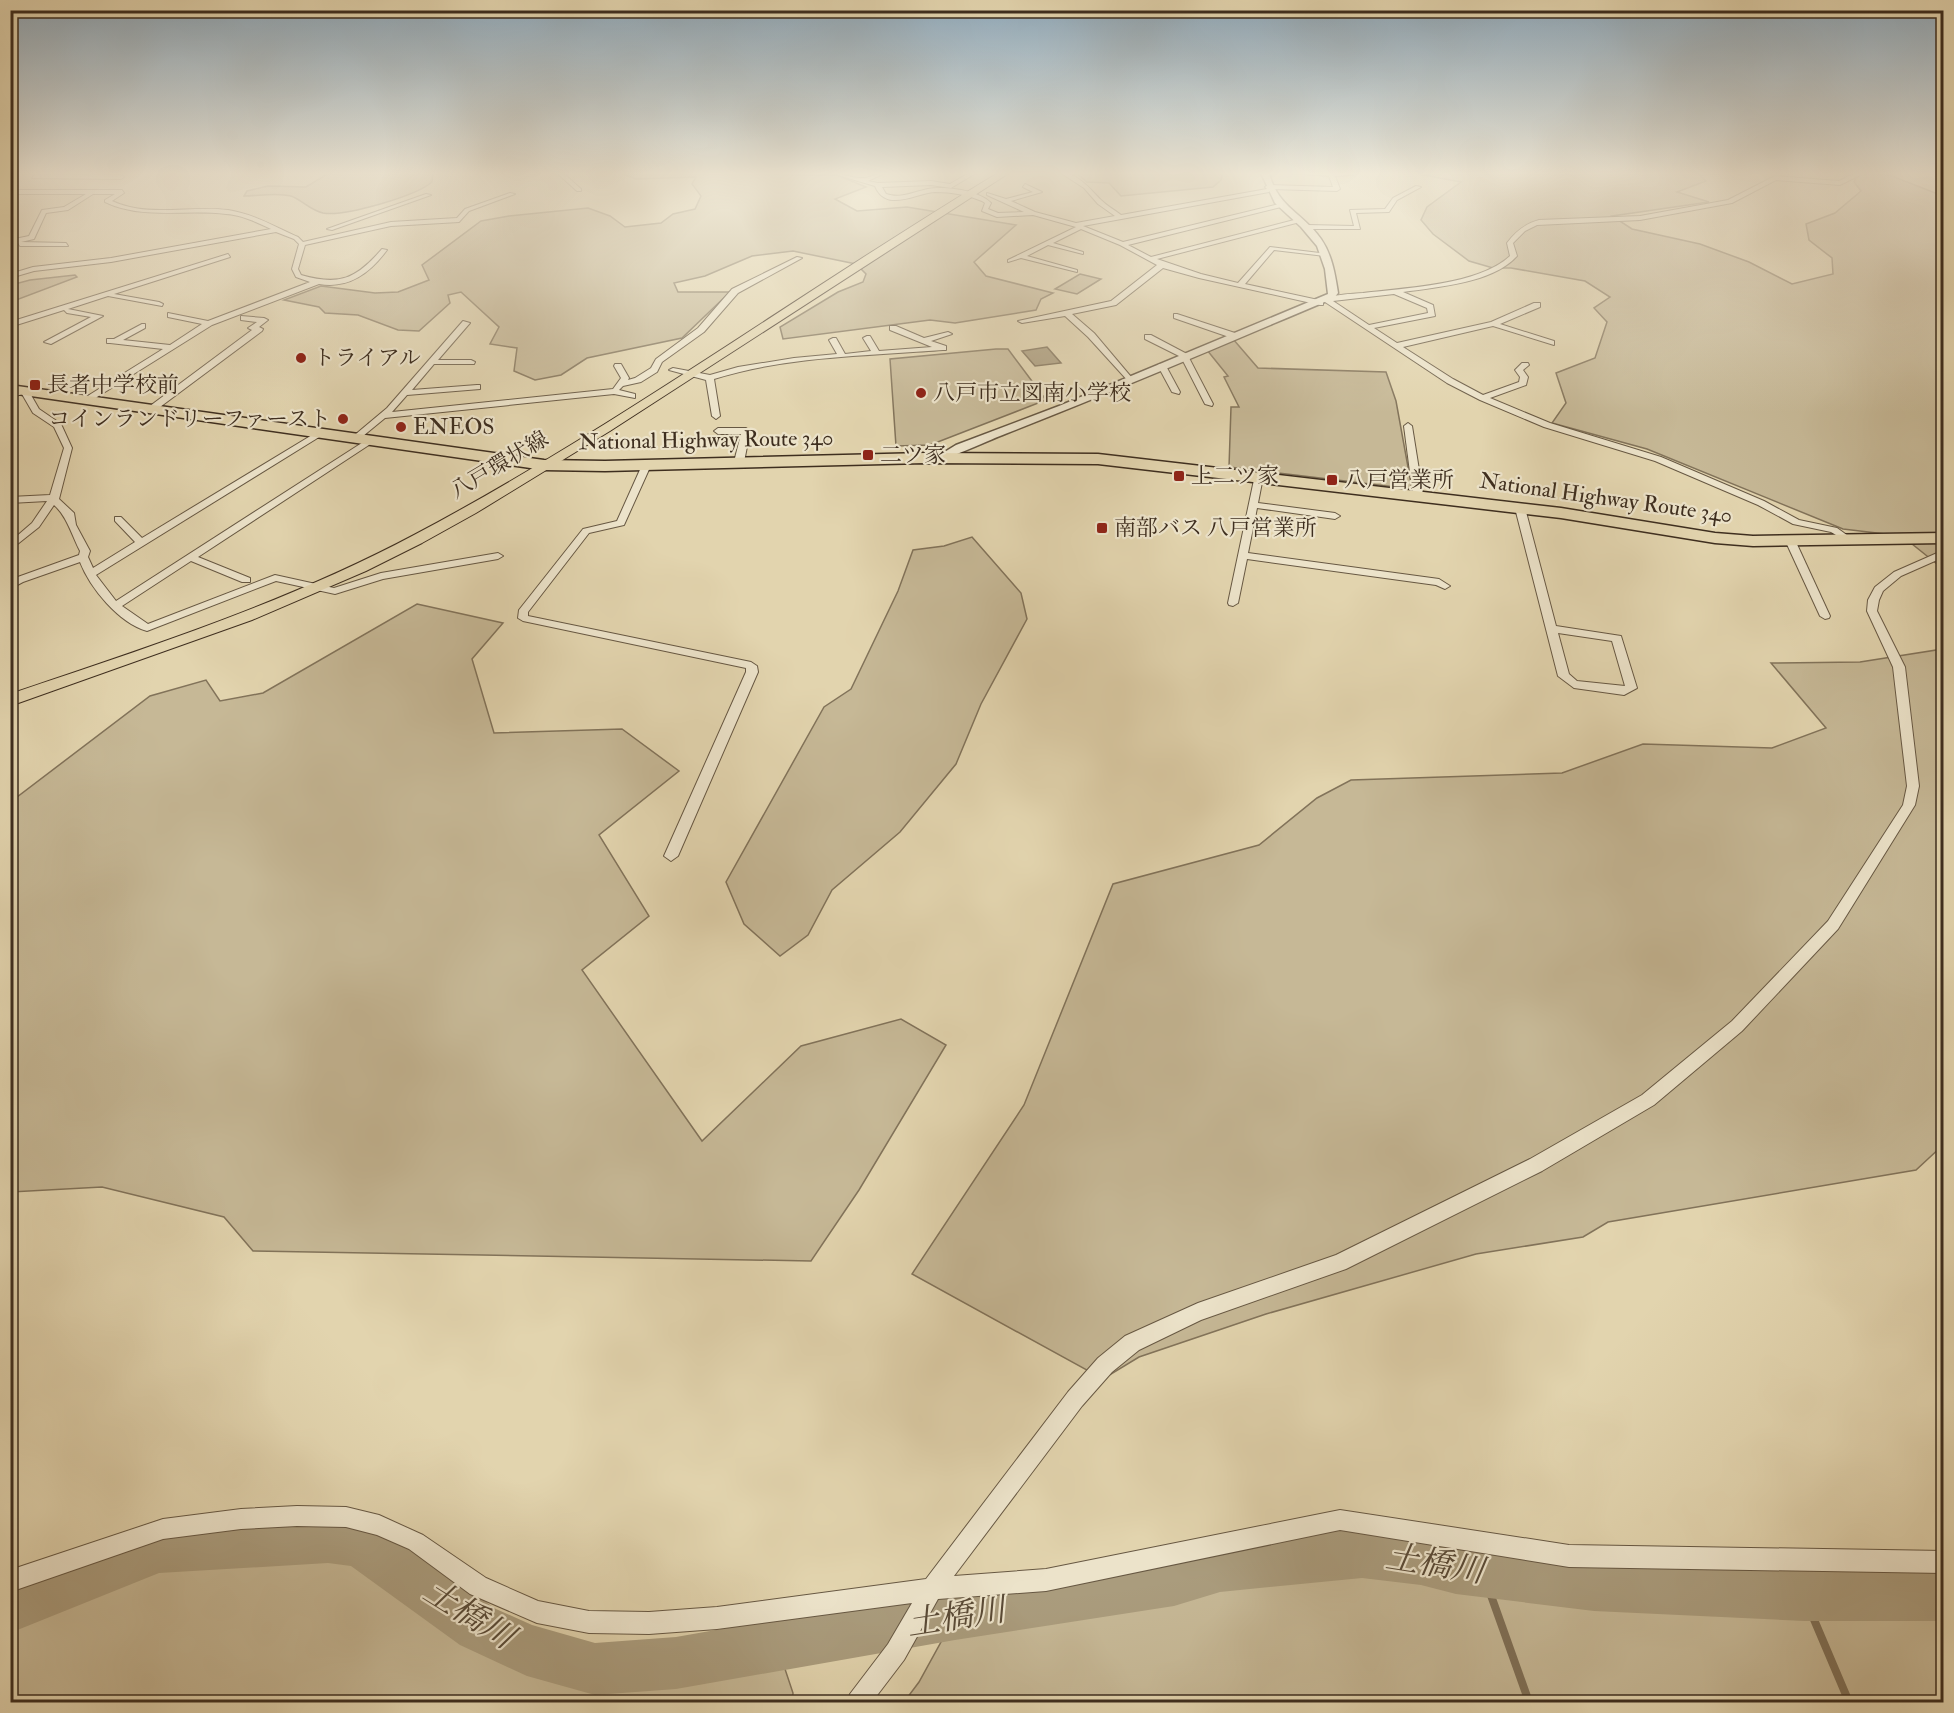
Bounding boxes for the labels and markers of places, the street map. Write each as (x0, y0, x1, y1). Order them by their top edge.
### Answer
place label: トライアル (313, 344, 421, 372)
marker: トライアル (294, 351, 308, 365)
place label: 長者中学校前 (47, 371, 179, 399)
marker: 長者中学校前 (28, 378, 42, 392)
place label: 八戸市立図南小学校 (933, 379, 1131, 407)
marker: 八戸市立図南小学校 (914, 386, 928, 400)
place label: コインランドリーファースト (48, 405, 331, 433)
marker: コインランドリーファースト (336, 412, 350, 426)
place label: ENEOS (413, 413, 495, 441)
marker: ENEOS (394, 420, 408, 434)
place label: 二ツ家 (880, 441, 946, 469)
marker: 二ツ家 (861, 448, 875, 462)
place label: 上二ツ家 (1191, 462, 1279, 490)
place label: 八戸営業所 (1344, 466, 1454, 494)
marker: 上二ツ家 (1172, 469, 1186, 483)
marker: 八戸営業所 (1325, 473, 1339, 487)
place label: 南部バス 八戸営業所 (1114, 514, 1317, 542)
marker: 南部バス 八戸営業所 (1095, 521, 1109, 535)

